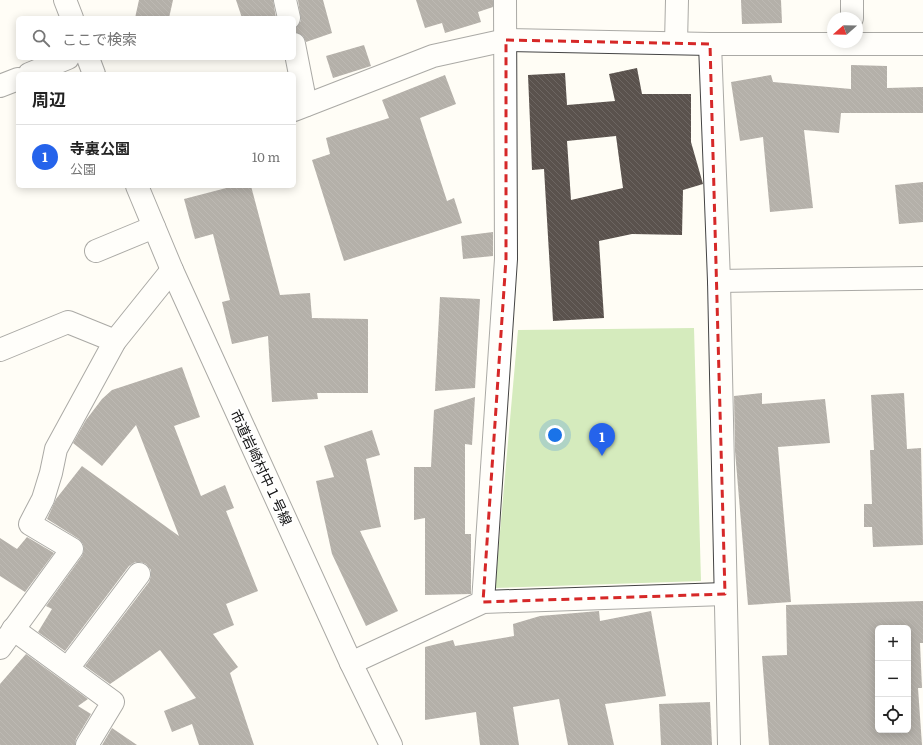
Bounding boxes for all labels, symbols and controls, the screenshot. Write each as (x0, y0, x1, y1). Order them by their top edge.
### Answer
north arrow (827, 12, 863, 48)
search box (16, 16, 296, 60)
icon: search (30, 27, 52, 49)
text: ここで検索 (62, 27, 137, 50)
text: 周辺 (32, 86, 66, 111)
text: 寺裏公園 (70, 136, 130, 159)
text: 1 (42, 147, 48, 166)
text: 10 m (252, 147, 280, 166)
text: 公園 (70, 159, 96, 178)
street label: 市道岩崎村中１号線 (226, 406, 298, 528)
pin: 1 (589, 423, 615, 456)
your location (545, 425, 565, 445)
map controls (875, 625, 911, 733)
button: + (875, 625, 911, 661)
button: − (875, 661, 911, 697)
button: locate (875, 697, 911, 733)

